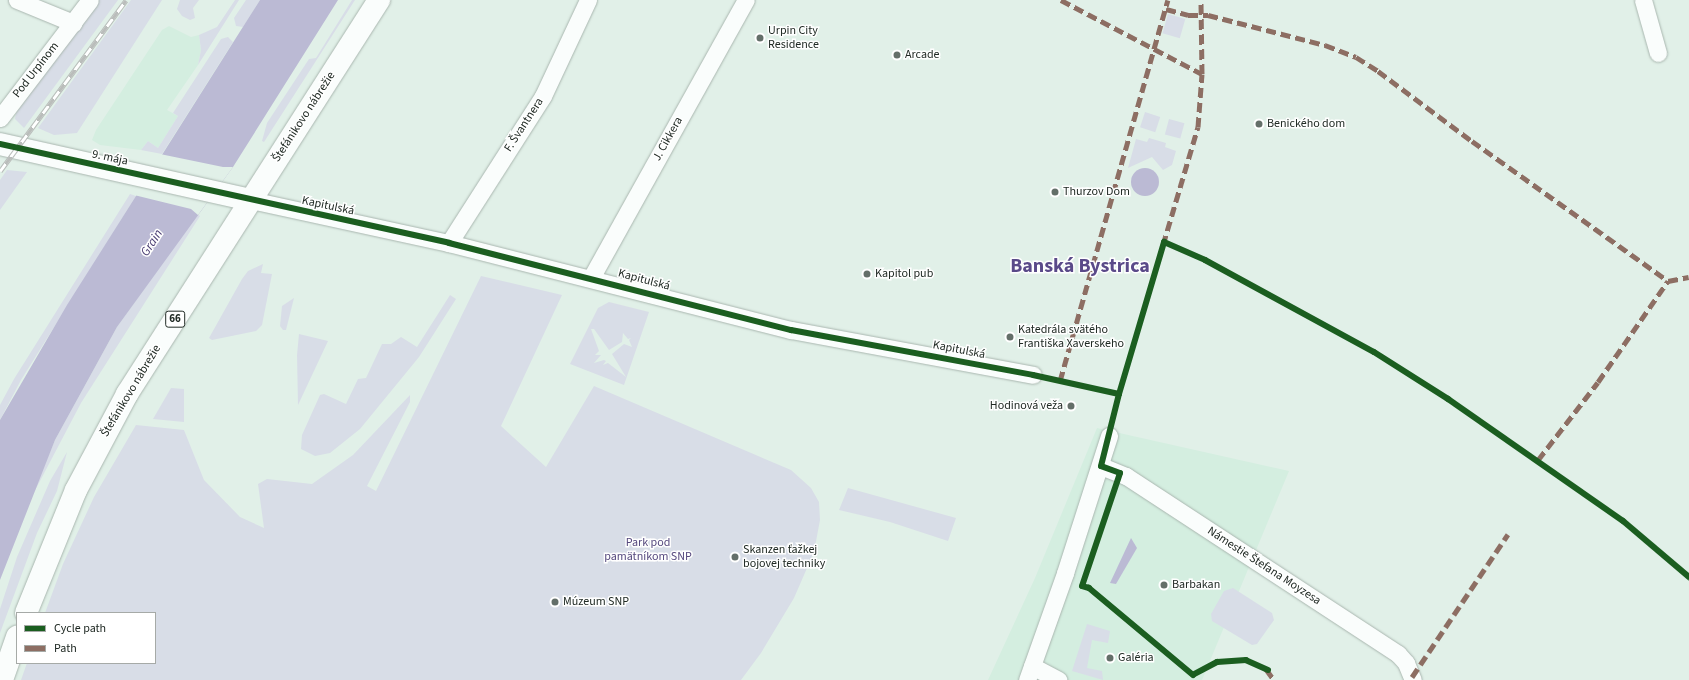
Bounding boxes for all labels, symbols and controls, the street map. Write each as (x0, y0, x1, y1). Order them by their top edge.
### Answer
place label: Urpin City Residence (768, 24, 819, 52)
marker: Urpin City Residence (755, 33, 765, 43)
street label: Pod Urpínom (10, 39, 62, 101)
place label: Arcade (905, 48, 940, 62)
marker: Arcade (892, 50, 902, 60)
street label: Štefánikovo nábrežie (269, 69, 339, 165)
street label: F. Švantnera (501, 95, 547, 155)
street label: J. Cikkera (650, 114, 686, 164)
place label: Benického dom (1267, 117, 1345, 131)
marker: Benického dom (1254, 119, 1264, 129)
street label: 9. mája (91, 147, 129, 169)
place label: Thurzov Dom (1063, 185, 1130, 199)
marker: Thurzov Dom (1050, 187, 1060, 197)
street label: Kapitulská (301, 193, 355, 219)
water label: Grain (138, 227, 166, 259)
district label: Banská Bystrica (1010, 254, 1150, 278)
street label: Kapitulská (616, 266, 672, 294)
place label: Kapitol pub (875, 267, 933, 281)
marker: Kapitol pub (862, 269, 872, 279)
road number: 66 (165, 310, 185, 328)
place label: Katedrála svätého Františka Xaverskeho (1018, 323, 1124, 351)
marker: Katedrála svätého Františka Xaverskeho (1005, 332, 1015, 342)
street label: Kapitulská (932, 338, 986, 362)
street label: Štefánikovo nábrežie (98, 342, 164, 440)
place label: Hodinová veža (990, 399, 1063, 413)
marker: Hodinová veža (1066, 401, 1076, 411)
street label: Námestie Štefana Moyzesa (1204, 524, 1324, 608)
park label: Park pod pamätníkom SNP (604, 536, 692, 564)
place label: Skanzen ťažkej bojovej techniky (743, 543, 825, 571)
marker: Skanzen ťažkej bojovej techniky (730, 552, 740, 562)
place label: Barbakan (1172, 578, 1220, 592)
marker: Barbakan (1159, 580, 1169, 590)
place label: Múzeum SNP (563, 595, 629, 609)
marker: Múzeum SNP (550, 597, 560, 607)
legend (16, 612, 156, 664)
text: Cycle path (54, 620, 106, 637)
text: Path (54, 640, 77, 657)
place label: Galéria (1118, 651, 1154, 665)
marker: Galéria (1105, 653, 1115, 663)

